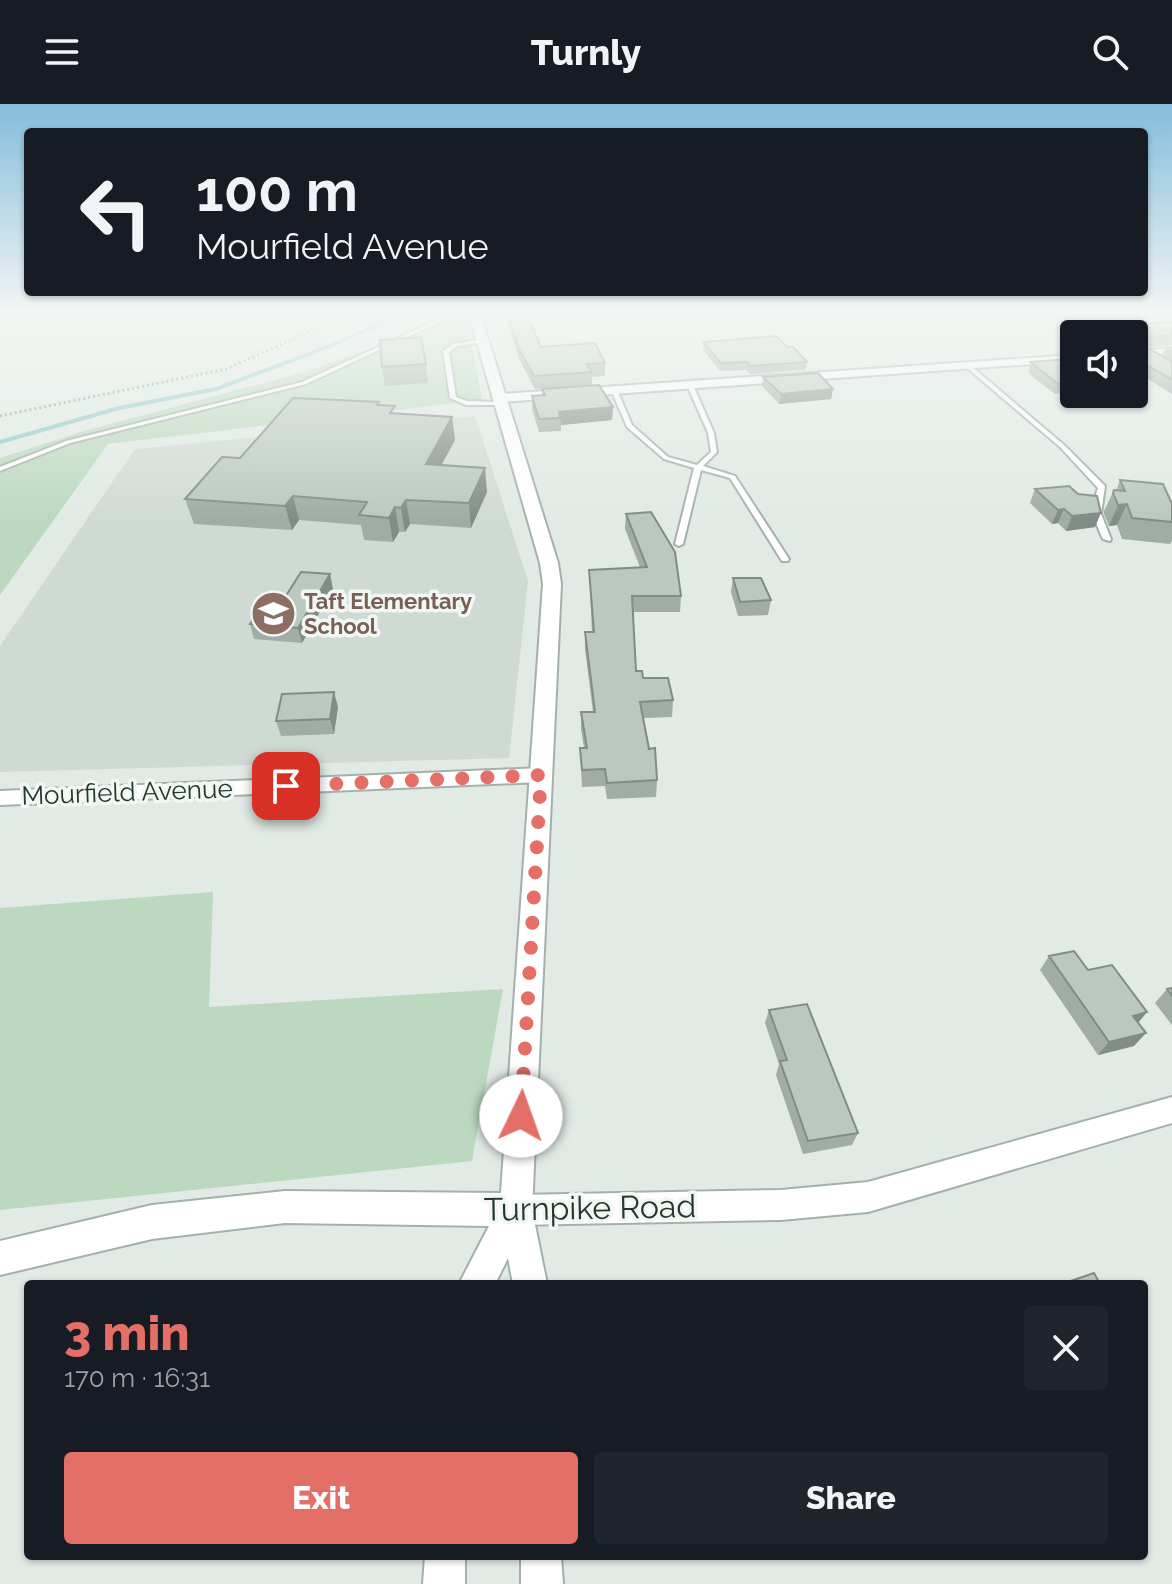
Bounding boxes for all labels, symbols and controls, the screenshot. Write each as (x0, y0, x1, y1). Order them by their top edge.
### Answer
icon: menu (40, 30, 84, 74)
icon: search (1088, 30, 1132, 74)
text: Turnly (531, 31, 641, 73)
text: 100 m (196, 158, 358, 224)
icon: left (64, 160, 168, 264)
text: Mourfield Avenue (196, 225, 489, 267)
map controls (1060, 320, 1148, 408)
button: sound (1060, 320, 1148, 408)
place label: Taft Elementary School (304, 588, 472, 639)
school or university icon: Taft Elementary School (249, 590, 297, 638)
pin (252, 752, 320, 820)
icon: arrive (264, 764, 308, 808)
street label: Mourfield Avenue (21, 773, 233, 811)
position arrow (479, 1074, 563, 1158)
street label: Turnpike Road (484, 1187, 696, 1228)
text: 3 min (64, 1305, 190, 1361)
button: close (1024, 1306, 1108, 1390)
text: 170 m · 16:31 (64, 1363, 210, 1393)
button: Exit (64, 1452, 578, 1544)
button: Share (594, 1452, 1108, 1544)

